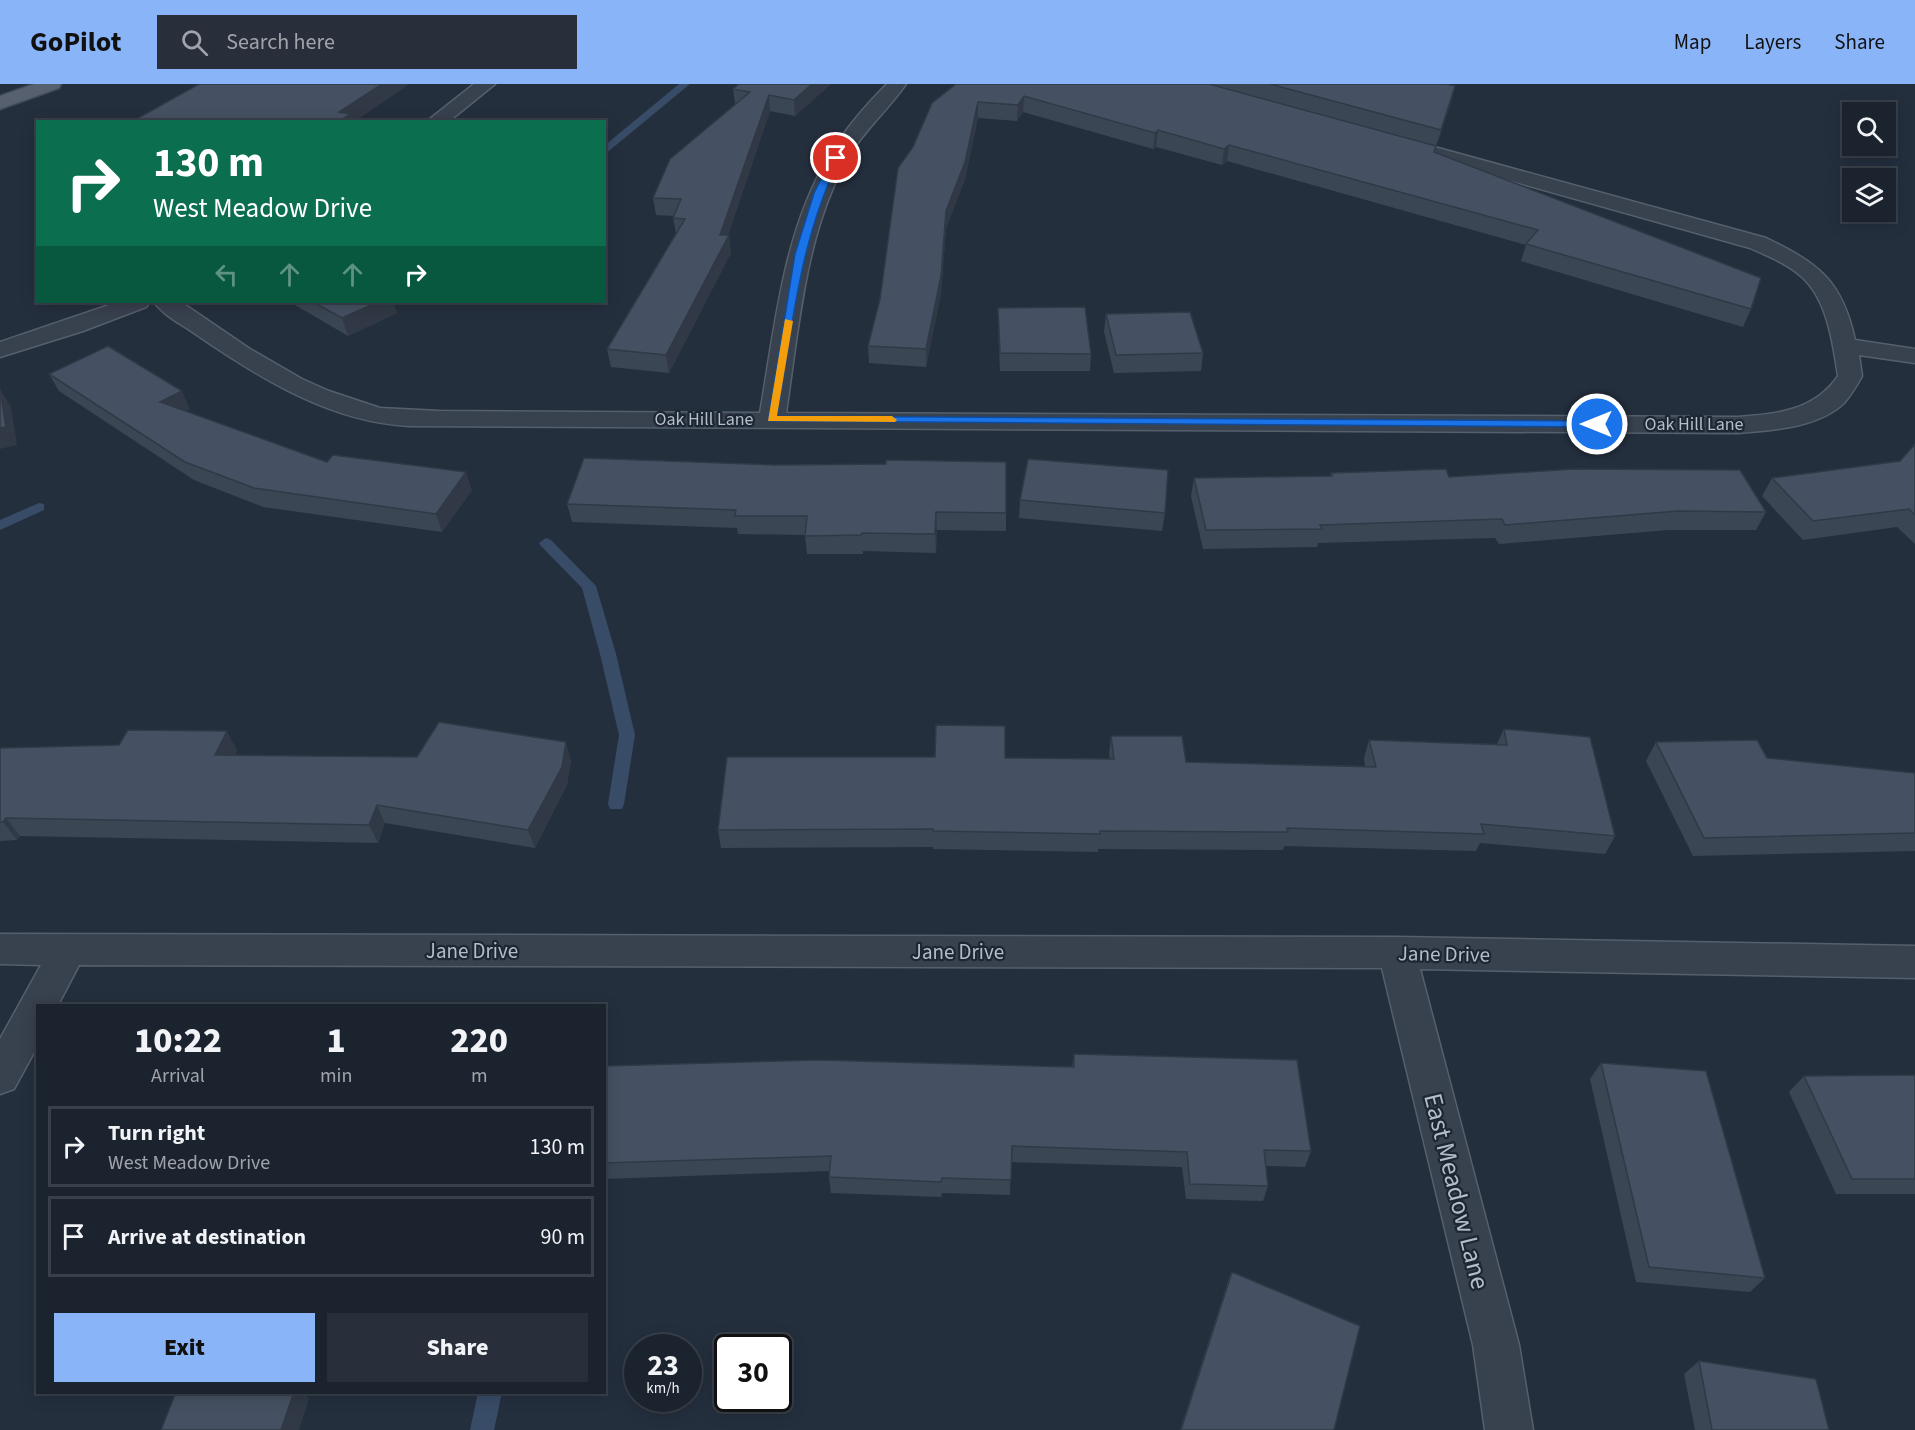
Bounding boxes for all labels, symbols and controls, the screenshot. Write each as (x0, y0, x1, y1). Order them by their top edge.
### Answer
search box (157, 15, 577, 69)
text: GoPilot (30, 22, 121, 62)
icon: search (178, 26, 211, 59)
text: Search here (226, 26, 335, 58)
text: Map (1674, 27, 1711, 57)
text: Layers (1744, 27, 1801, 57)
text: Share (1834, 27, 1885, 57)
map controls (1842, 102, 1896, 222)
button: search (1842, 102, 1896, 156)
pin (810, 132, 861, 183)
text: 130 m (153, 133, 264, 193)
icon: arrive (819, 141, 852, 174)
icon: right (54, 144, 132, 222)
button: layers (1842, 168, 1896, 222)
text: West Meadow Drive (153, 189, 372, 228)
icon: left (210, 258, 243, 291)
icon: ahead (273, 258, 306, 291)
icon: ahead (336, 258, 369, 291)
icon: right (399, 258, 432, 291)
position arrow (1565, 392, 1629, 456)
street label: Oak Hill Lane (654, 407, 754, 432)
street label: Oak Hill Lane (1644, 412, 1744, 437)
street label: Jane Drive (426, 936, 518, 966)
street label: Jane Drive (912, 937, 1004, 967)
street label: Jane Drive (1398, 938, 1490, 970)
text: 10:22 (134, 1015, 222, 1066)
text: 1 (327, 1015, 346, 1066)
text: 220 (450, 1015, 508, 1066)
text: Arrival (151, 1062, 205, 1090)
text: min (320, 1062, 352, 1090)
text: m (471, 1062, 487, 1090)
street label: East Meadow Lane (1414, 1089, 1499, 1293)
text: Turn right (108, 1117, 205, 1149)
icon: right (57, 1130, 90, 1163)
text: 130 m (530, 1131, 585, 1163)
text: West Meadow Drive (108, 1149, 270, 1177)
icon: arrive (57, 1220, 90, 1253)
text: Arrive at destination (108, 1221, 306, 1253)
text: 90 m (540, 1221, 585, 1253)
button: Exit (54, 1313, 315, 1382)
button: Share (327, 1313, 588, 1382)
speed limit sign: 30 (714, 1334, 792, 1412)
text: 23 (647, 1344, 679, 1387)
text: km/h (646, 1378, 680, 1399)

